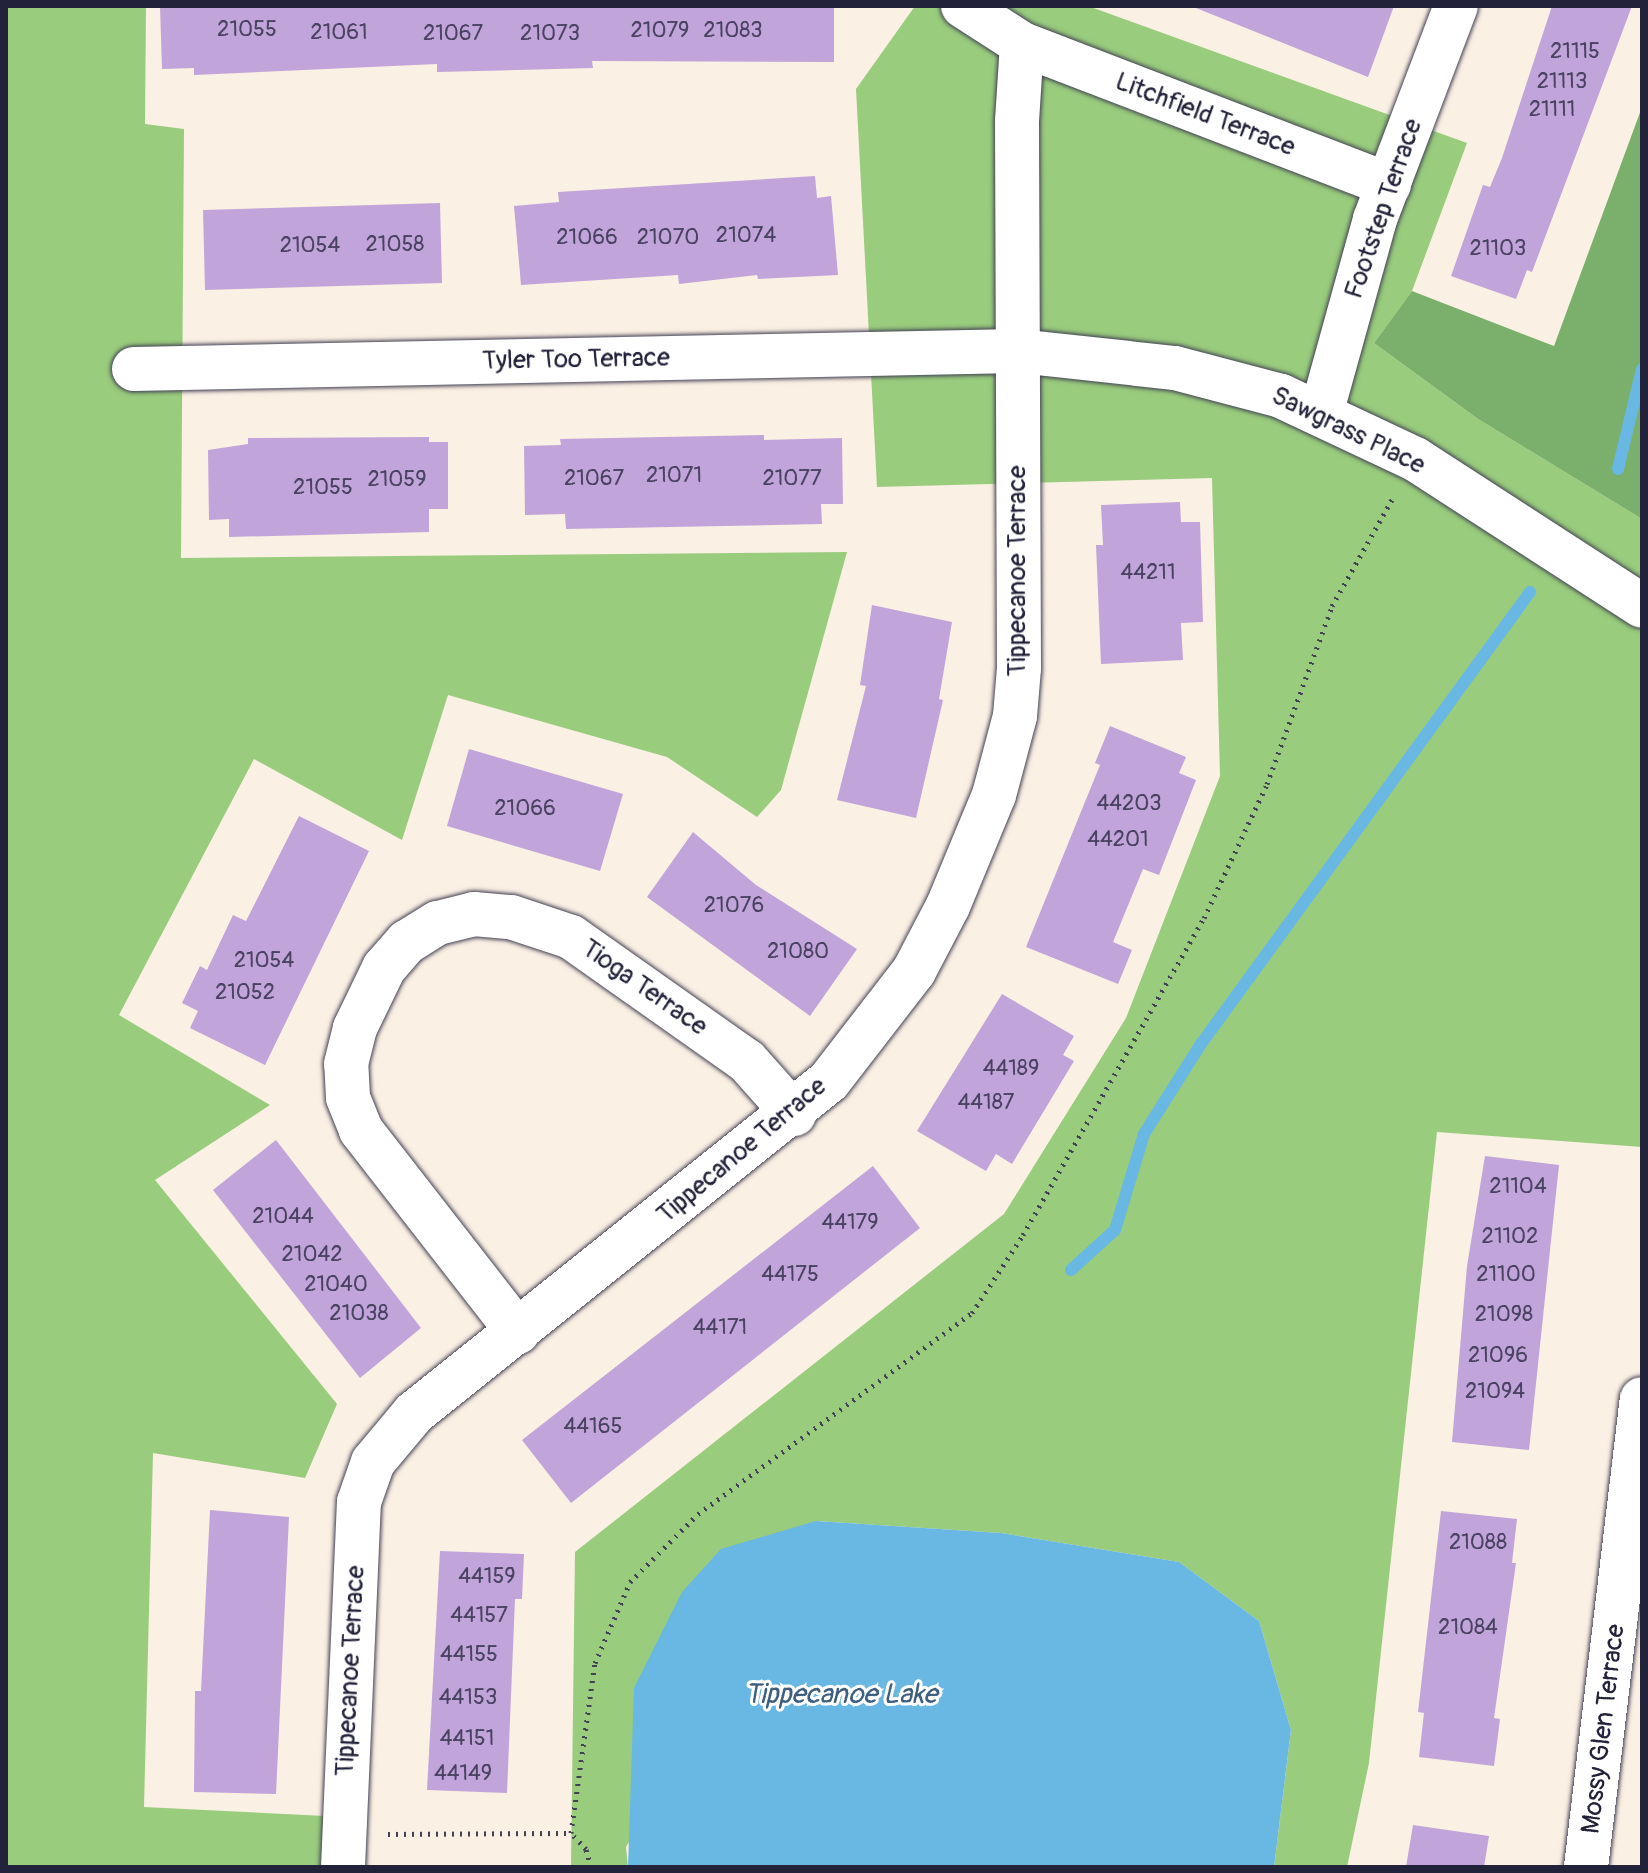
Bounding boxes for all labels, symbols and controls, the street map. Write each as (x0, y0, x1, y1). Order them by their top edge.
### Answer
house number: 21055 (217, 17, 277, 43)
house number: 21079 (631, 18, 689, 44)
house number: 21083 (703, 18, 763, 44)
house number: 21061 (310, 20, 368, 46)
house number: 21067 (423, 21, 483, 47)
house number: 21073 (520, 21, 580, 47)
house number: 21115 (1550, 39, 1600, 65)
street label: Litchfield Terrace (1111, 66, 1299, 164)
house number: 21113 (1537, 69, 1587, 95)
house number: 21111 (1529, 97, 1575, 123)
street label: Footstep Terrace (1339, 115, 1429, 303)
house number: 21074 (716, 223, 776, 249)
house number: 21066 (556, 225, 618, 251)
house number: 21070 (637, 225, 699, 251)
house number: 21058 (366, 232, 424, 258)
house number: 21054 (280, 233, 340, 259)
house number: 21103 (1470, 236, 1526, 262)
street label: Tyler Too Terrace (482, 343, 670, 377)
street label: Sawgrass Place (1266, 380, 1430, 482)
house number: 21071 (646, 463, 702, 489)
house number: 21067 (564, 466, 624, 492)
house number: 21077 (762, 466, 822, 492)
street label: Tippecanoe Terrace (1002, 466, 1034, 676)
house number: 21059 (367, 467, 427, 493)
house number: 21055 (293, 475, 353, 501)
house number: 44211 (1120, 560, 1176, 586)
house number: 44203 (1096, 791, 1162, 817)
house number: 21066 (494, 796, 556, 822)
house number: 44201 (1087, 827, 1149, 853)
house number: 21076 (704, 893, 764, 919)
street label: Tioga Terrace (575, 933, 713, 1043)
house number: 21080 (767, 939, 829, 965)
house number: 21054 (234, 948, 294, 974)
house number: 21052 (215, 980, 275, 1006)
house number: 44189 (983, 1056, 1039, 1082)
street label: Tippecanoe Terrace (651, 1071, 833, 1231)
house number: 44187 (958, 1090, 1014, 1116)
house number: 21104 (1489, 1174, 1547, 1200)
house number: 21044 (252, 1204, 314, 1230)
house number: 44179 (821, 1210, 879, 1236)
house number: 21102 (1482, 1224, 1538, 1250)
house number: 21042 (282, 1242, 342, 1268)
house number: 44175 (761, 1262, 819, 1288)
house number: 21100 (1476, 1262, 1536, 1288)
house number: 21040 (304, 1272, 368, 1298)
house number: 21038 (329, 1301, 389, 1327)
house number: 21098 (1475, 1302, 1533, 1328)
house number: 44171 (693, 1315, 747, 1341)
house number: 21096 (1468, 1343, 1528, 1369)
house number: 21094 (1465, 1379, 1525, 1405)
house number: 44165 (564, 1414, 622, 1440)
house number: 21088 (1449, 1530, 1507, 1556)
house number: 44159 (458, 1564, 516, 1590)
street label: Tippecanoe Terrace (330, 1565, 372, 1777)
house number: 44157 (450, 1603, 508, 1629)
house number: 21084 (1438, 1615, 1498, 1641)
street label: Mossy Glen Terrace (1576, 1622, 1632, 1836)
house number: 44155 (440, 1642, 498, 1668)
water label: Tippecanoe Lake (745, 1678, 937, 1712)
house number: 44153 (439, 1685, 497, 1711)
house number: 44151 (440, 1726, 494, 1752)
house number: 44149 (434, 1761, 492, 1787)

